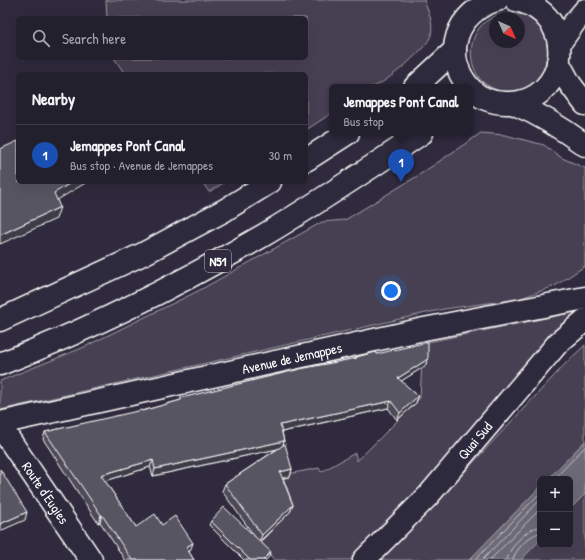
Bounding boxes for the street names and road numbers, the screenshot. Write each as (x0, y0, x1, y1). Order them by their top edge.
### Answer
road number: N51 (205, 250, 231, 272)
street label: Avenue de Jemappes (240, 338, 344, 378)
street label: Quai Sud (453, 417, 496, 463)
street label: Route d'Eugies (18, 458, 74, 528)

